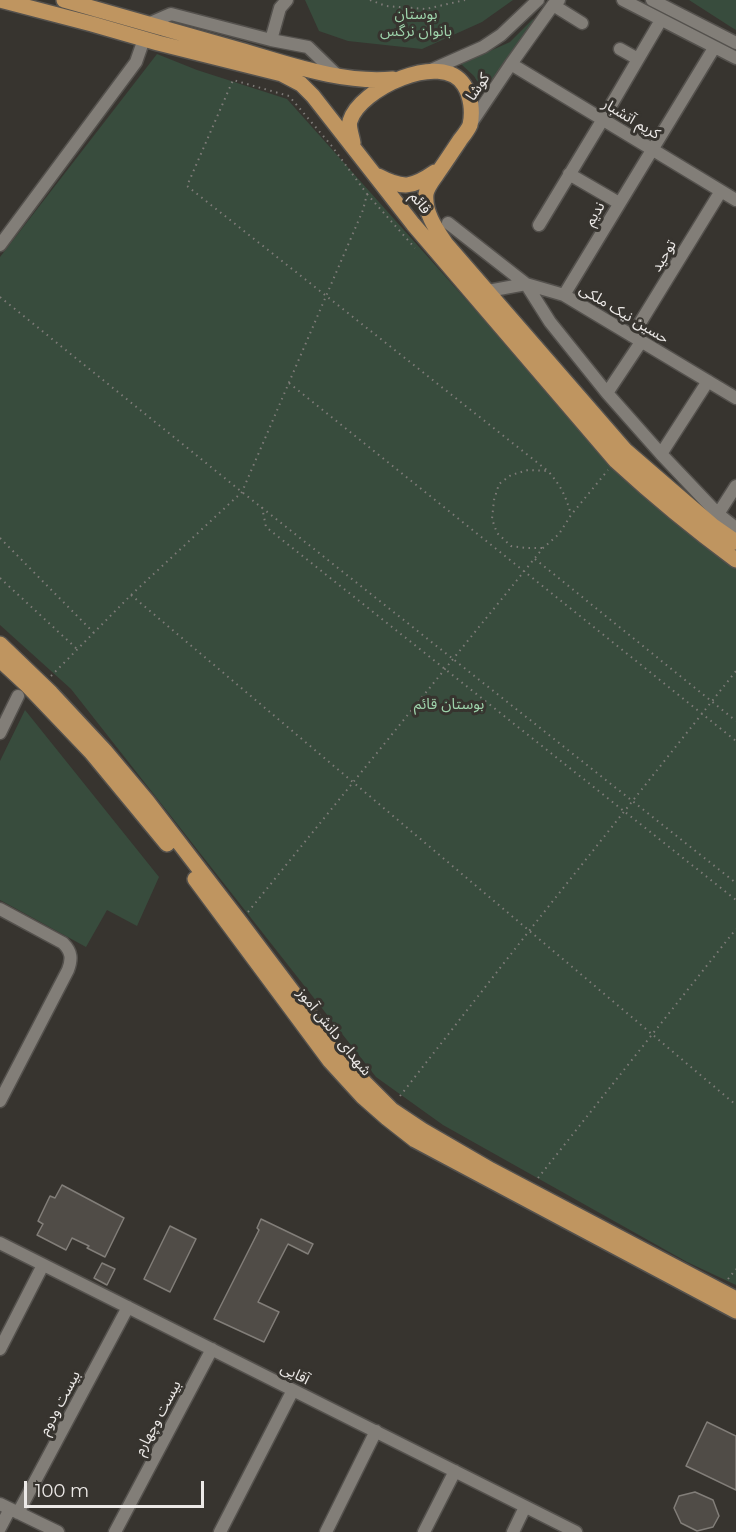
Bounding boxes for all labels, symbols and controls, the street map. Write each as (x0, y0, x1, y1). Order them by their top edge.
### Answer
park label: بوستان بانوان نرگس (380, 6, 452, 41)
street label: کوشا (462, 70, 494, 104)
street label: کریم آتشبار (599, 95, 663, 143)
street label: قائم (406, 188, 434, 218)
street label: ندیم (581, 199, 609, 229)
street label: توحید (648, 237, 680, 275)
street label: حسین نیک ملکی (576, 280, 672, 348)
park label: بوستان قائم (414, 696, 484, 714)
street label: شهدای دانش آموز (293, 984, 375, 1080)
street label: آقایی (277, 1359, 313, 1389)
street label: بیست ودوم (35, 1368, 85, 1438)
street label: بیست وچهارم (131, 1377, 185, 1459)
scale bar (27, 1469, 207, 1507)
text: 100 m (35, 1480, 89, 1502)

